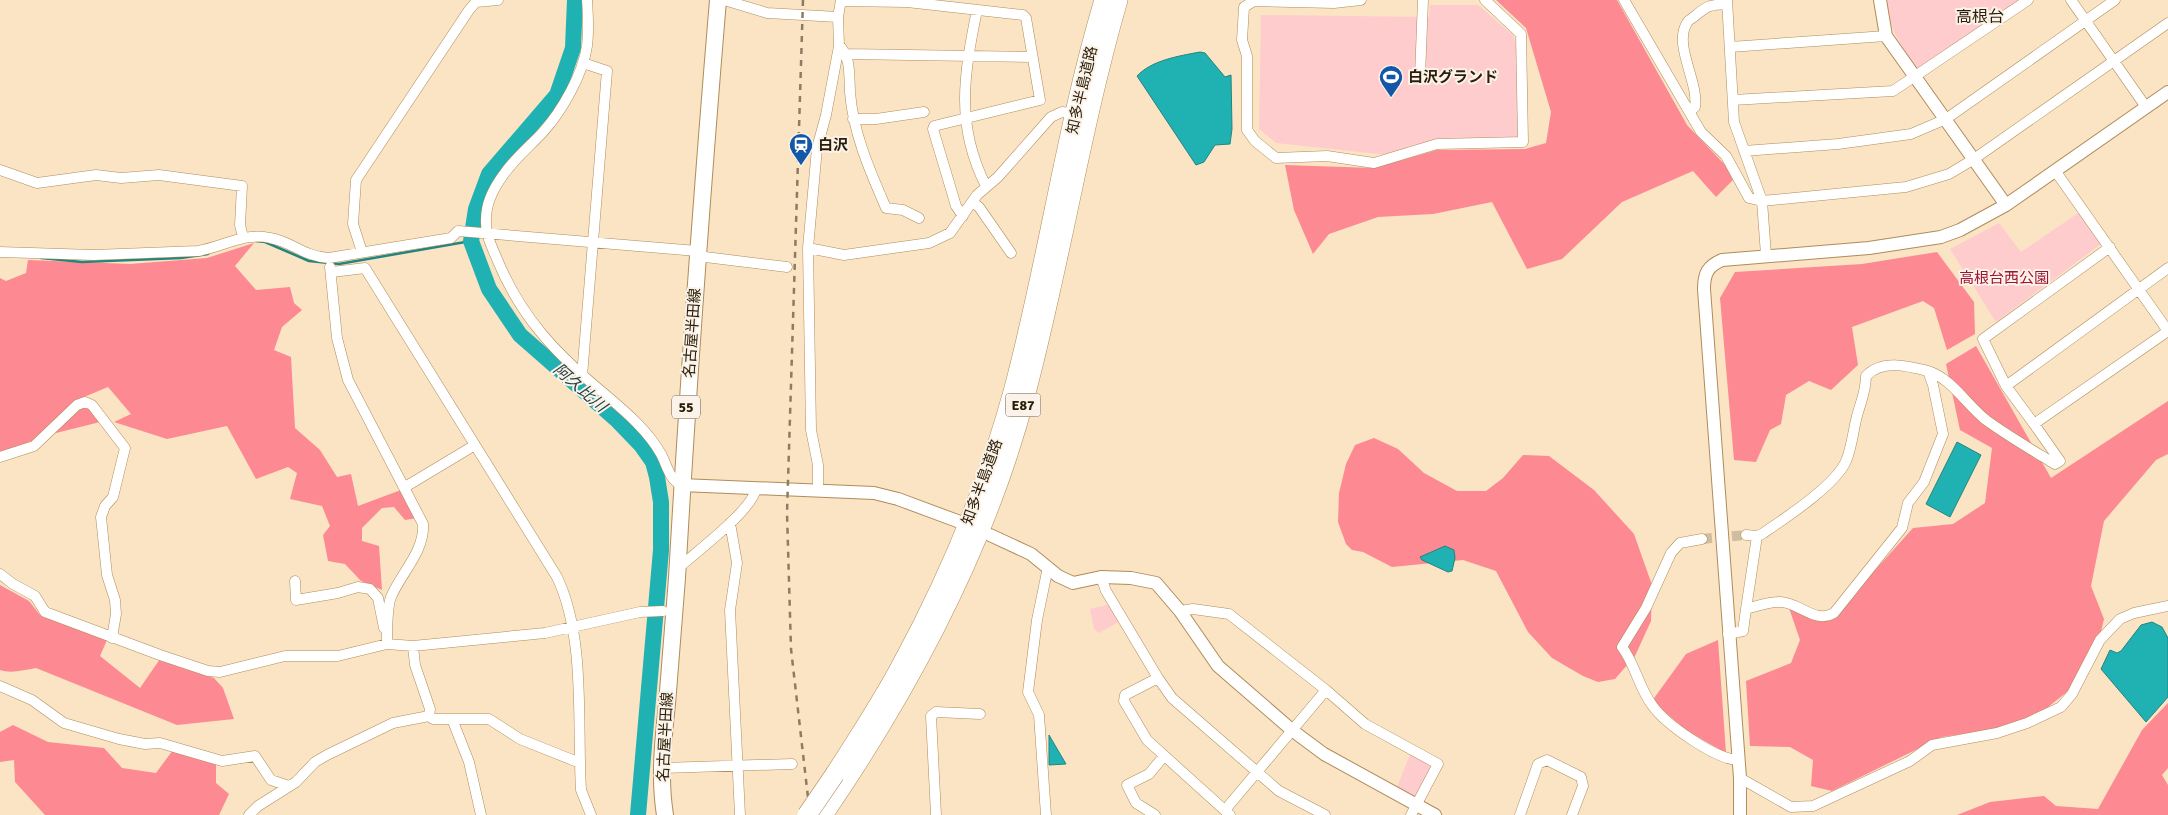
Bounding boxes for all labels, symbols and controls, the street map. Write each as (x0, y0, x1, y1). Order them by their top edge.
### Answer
district label: 高根台 (1956, 7, 2004, 27)
street label: 知多半島道路 (1063, 44, 1101, 136)
sports icon: 白沢グランド (1378, 64, 1404, 98)
place label: 白沢グランド (1408, 68, 1498, 86)
station icon: 白沢 (788, 132, 814, 166)
place label: 白沢 (818, 136, 848, 154)
park label: 高根台西公園 (1959, 269, 2049, 287)
street label: 名古屋半田線 (680, 287, 704, 379)
water label: 阿久比川 (549, 359, 612, 418)
road number: E87 (1006, 394, 1040, 416)
road number: 55 (672, 396, 700, 418)
street label: 知多半島道路 (958, 437, 1006, 527)
street label: 名古屋半田線 (654, 692, 676, 782)

